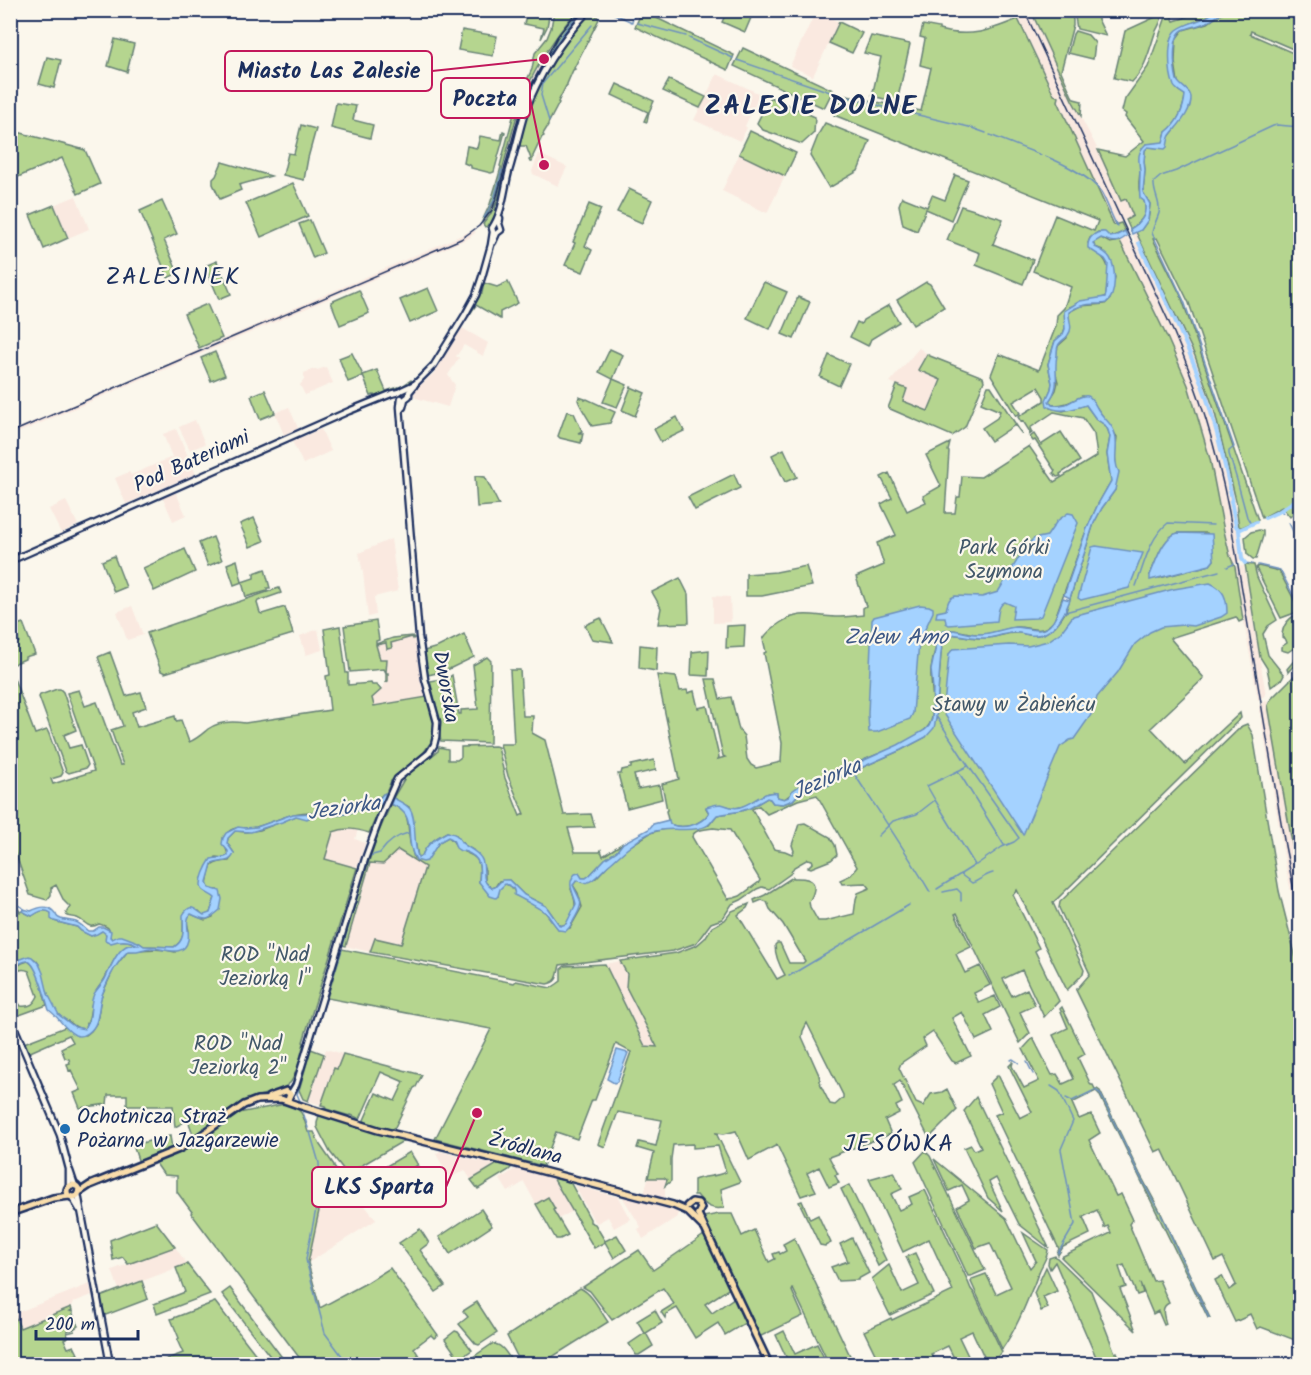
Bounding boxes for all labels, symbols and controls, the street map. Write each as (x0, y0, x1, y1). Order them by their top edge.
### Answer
callout: Miasto Las Zalesie (225, 51, 432, 91)
text: Miasto Las Zalesie (238, 55, 421, 90)
callout: Poczta (441, 78, 530, 118)
text: Poczta (453, 83, 517, 118)
district label: ZALESIE DOLNE (704, 85, 918, 128)
district label: ZALESINEK (106, 258, 240, 297)
street label: Pod Bateriami (129, 421, 256, 502)
park label: Park Górki Szymona (959, 532, 1050, 589)
water label: Zalew Amo (844, 621, 950, 656)
street label: Dworska (422, 648, 468, 726)
park label: Stawy w Żabieńcu (932, 689, 1096, 722)
water label: Jeziorka (787, 748, 869, 811)
water label: Jeziorka (305, 786, 384, 831)
park label: ROD "Nad Jeziorką 1" (219, 939, 311, 996)
park label: ROD "Nad Jeziorką 2" (189, 1028, 287, 1085)
place label: Ochotnicza Straż Pożarna w Jazgarzewie (77, 1101, 279, 1158)
marker: Ochotnicza Straż Pożarna w Jazgarzewie (58, 1122, 72, 1136)
street label: Źródlana (484, 1123, 566, 1175)
district label: JESÓWKA (844, 1125, 954, 1164)
callout: LKS Sparta (312, 1167, 446, 1207)
text: LKS Sparta (324, 1171, 434, 1206)
scale bar (36, 1303, 138, 1341)
text: 200 m (45, 1311, 95, 1340)

